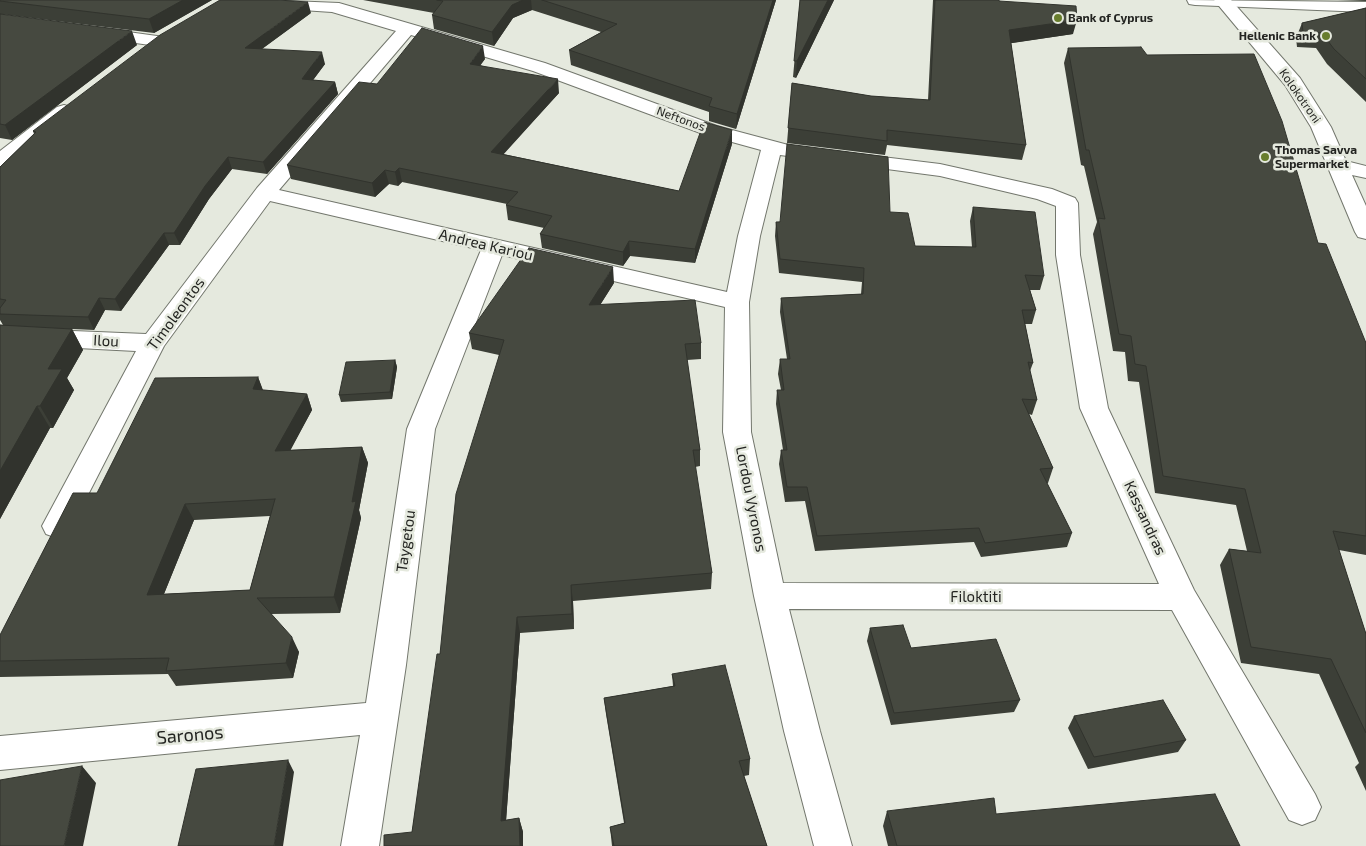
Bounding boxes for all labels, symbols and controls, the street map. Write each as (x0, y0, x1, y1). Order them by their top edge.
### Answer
place label: Bank of Cyprus (1068, 11, 1153, 25)
marker: Bank of Cyprus (1052, 12, 1064, 24)
place label: Hellenic Bank (1239, 29, 1316, 43)
marker: Hellenic Bank (1320, 30, 1332, 42)
street label: Kolokotroni (1276, 66, 1324, 126)
street label: Neftonos (655, 104, 707, 134)
place label: Thomas Savva Supermarket (1275, 143, 1357, 171)
marker: Thomas Savva Supermarket (1259, 151, 1271, 163)
street label: Andrea Kariou (437, 225, 535, 265)
street label: Timoleontos (144, 274, 208, 354)
street label: Ilou (93, 331, 119, 351)
street label: Lordou Vyronos (732, 445, 770, 553)
street label: Kassandras (1120, 478, 1170, 558)
street label: Taygetou (393, 509, 419, 573)
street label: Filoktiti (950, 588, 1002, 606)
street label: Saronos (156, 721, 224, 749)

